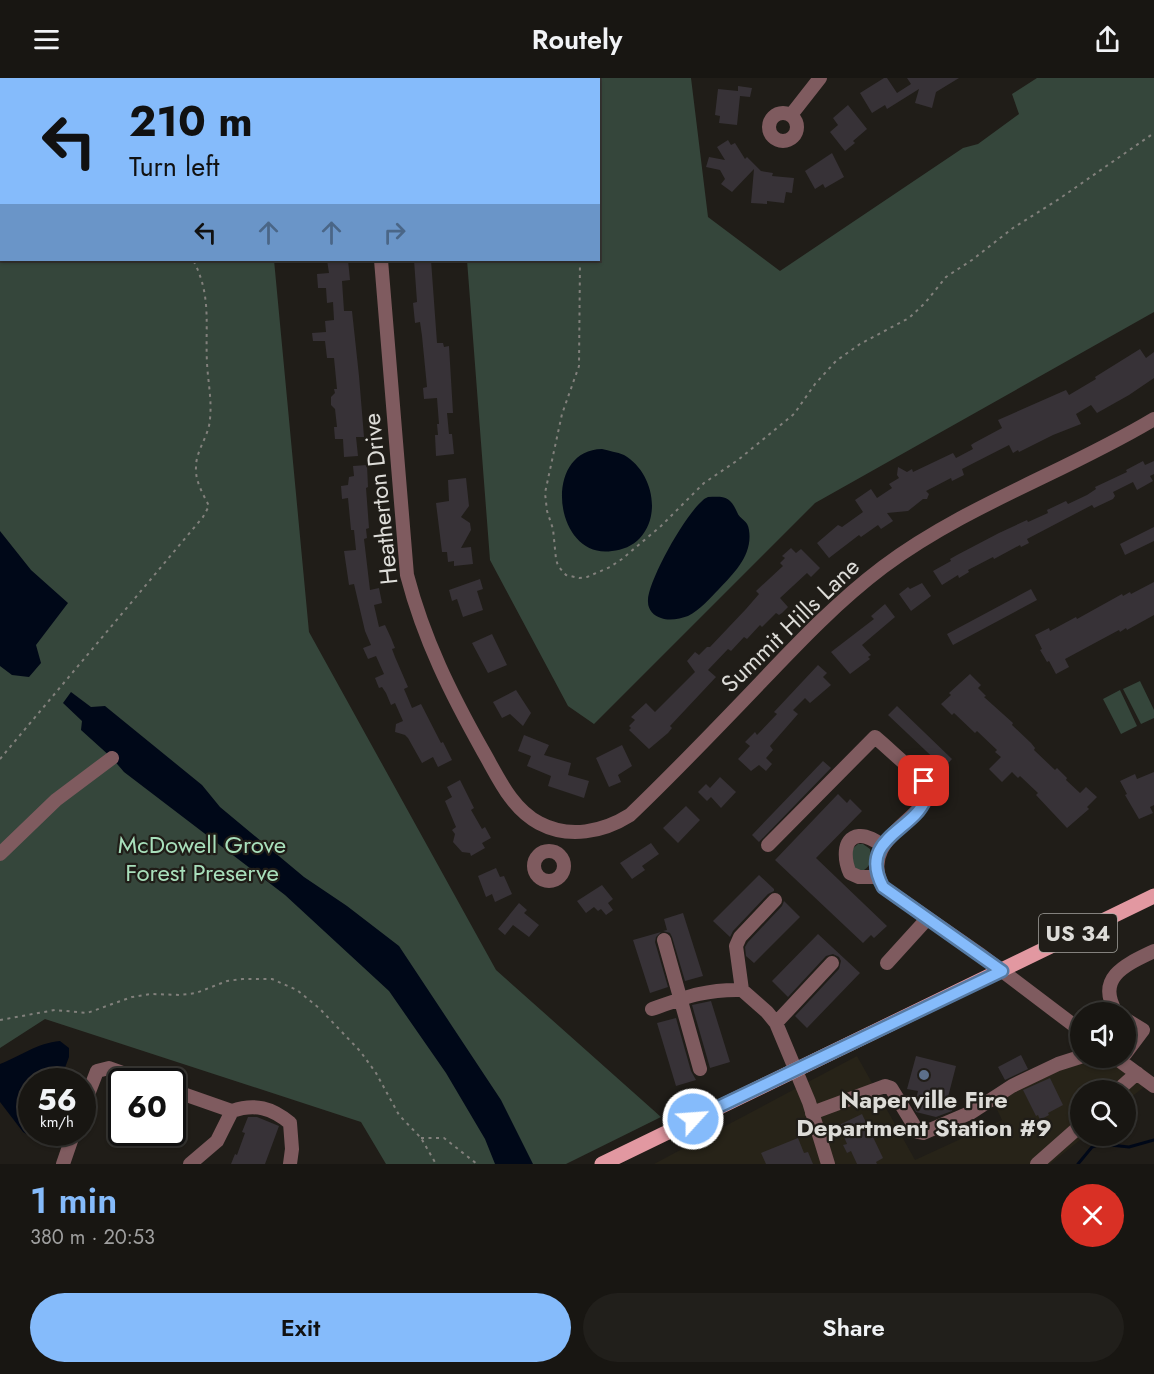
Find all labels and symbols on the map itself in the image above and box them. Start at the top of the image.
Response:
street label: Heatherton Drive [354,412,406,586]
street label: Summit Hills Lane [713,550,867,700]
pin [898,755,949,806]
park label: McDowell Grove Forest Preserve [118,827,286,890]
road number: US 34 [1039,914,1117,952]
speed limit sign: 60 [108,1068,186,1146]
marker: Naperville Fire Department Station #9 [917,1068,931,1082]
place label: Naperville Fire Department Station #9 [796,1082,1052,1145]
position arrow [661,1087,725,1151]

